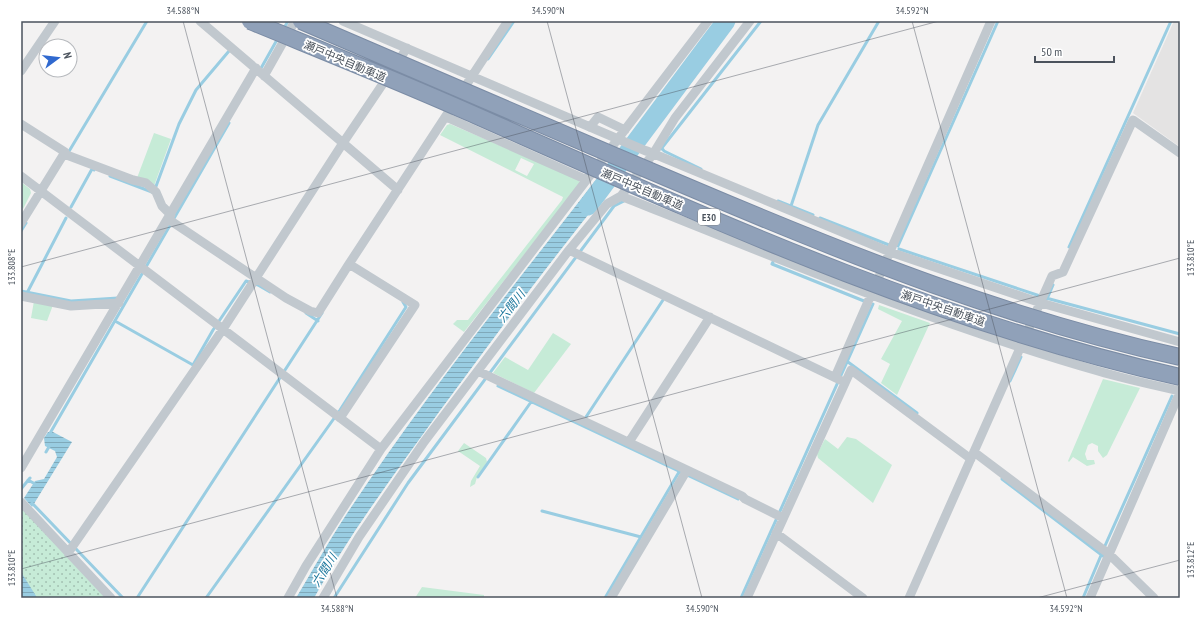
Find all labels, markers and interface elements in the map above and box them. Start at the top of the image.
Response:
text: 34.588°N [166,4,200,17]
text: 34.590°N [531,4,565,17]
text: 34.592°N [895,4,929,17]
street label: 瀬戸中央自動車道 [302,37,388,85]
north arrow [38,38,78,78]
scale bar [1035,38,1114,64]
text: 50 m [1041,44,1062,59]
text: N [60,51,75,60]
street label: 瀬戸中央自動車道 [599,165,685,213]
road number: E30 [698,209,720,225]
text: 133.810°E [1184,240,1197,276]
text: 133.808°E [5,249,18,285]
water label: 六間川 [494,286,529,325]
street label: 瀬戸中央自動車道 [899,287,987,329]
text: 133.812°E [1184,542,1197,578]
water label: 六間川 [308,549,341,589]
text: 133.810°E [5,550,18,586]
text: 34.588°N [320,602,354,615]
text: 34.590°N [685,602,719,615]
text: 34.592°N [1049,602,1083,615]

